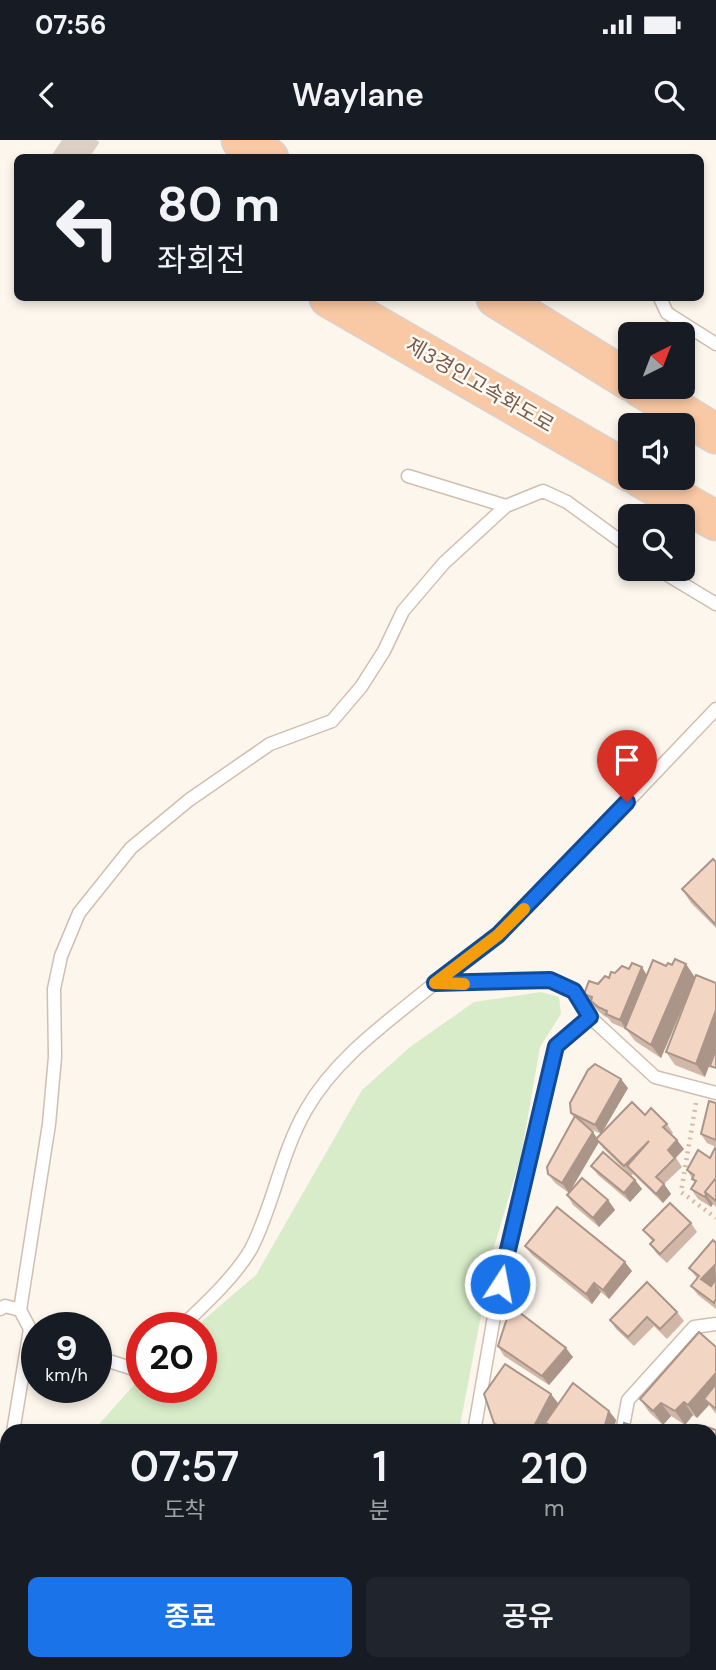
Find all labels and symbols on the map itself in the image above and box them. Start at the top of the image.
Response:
north arrow [618,322,695,399]
street label: 제3경인고속화도로 [401,331,559,439]
pin [597,730,657,802]
position arrow [463,1247,537,1321]
speed limit sign: 20 [126,1312,217,1403]

